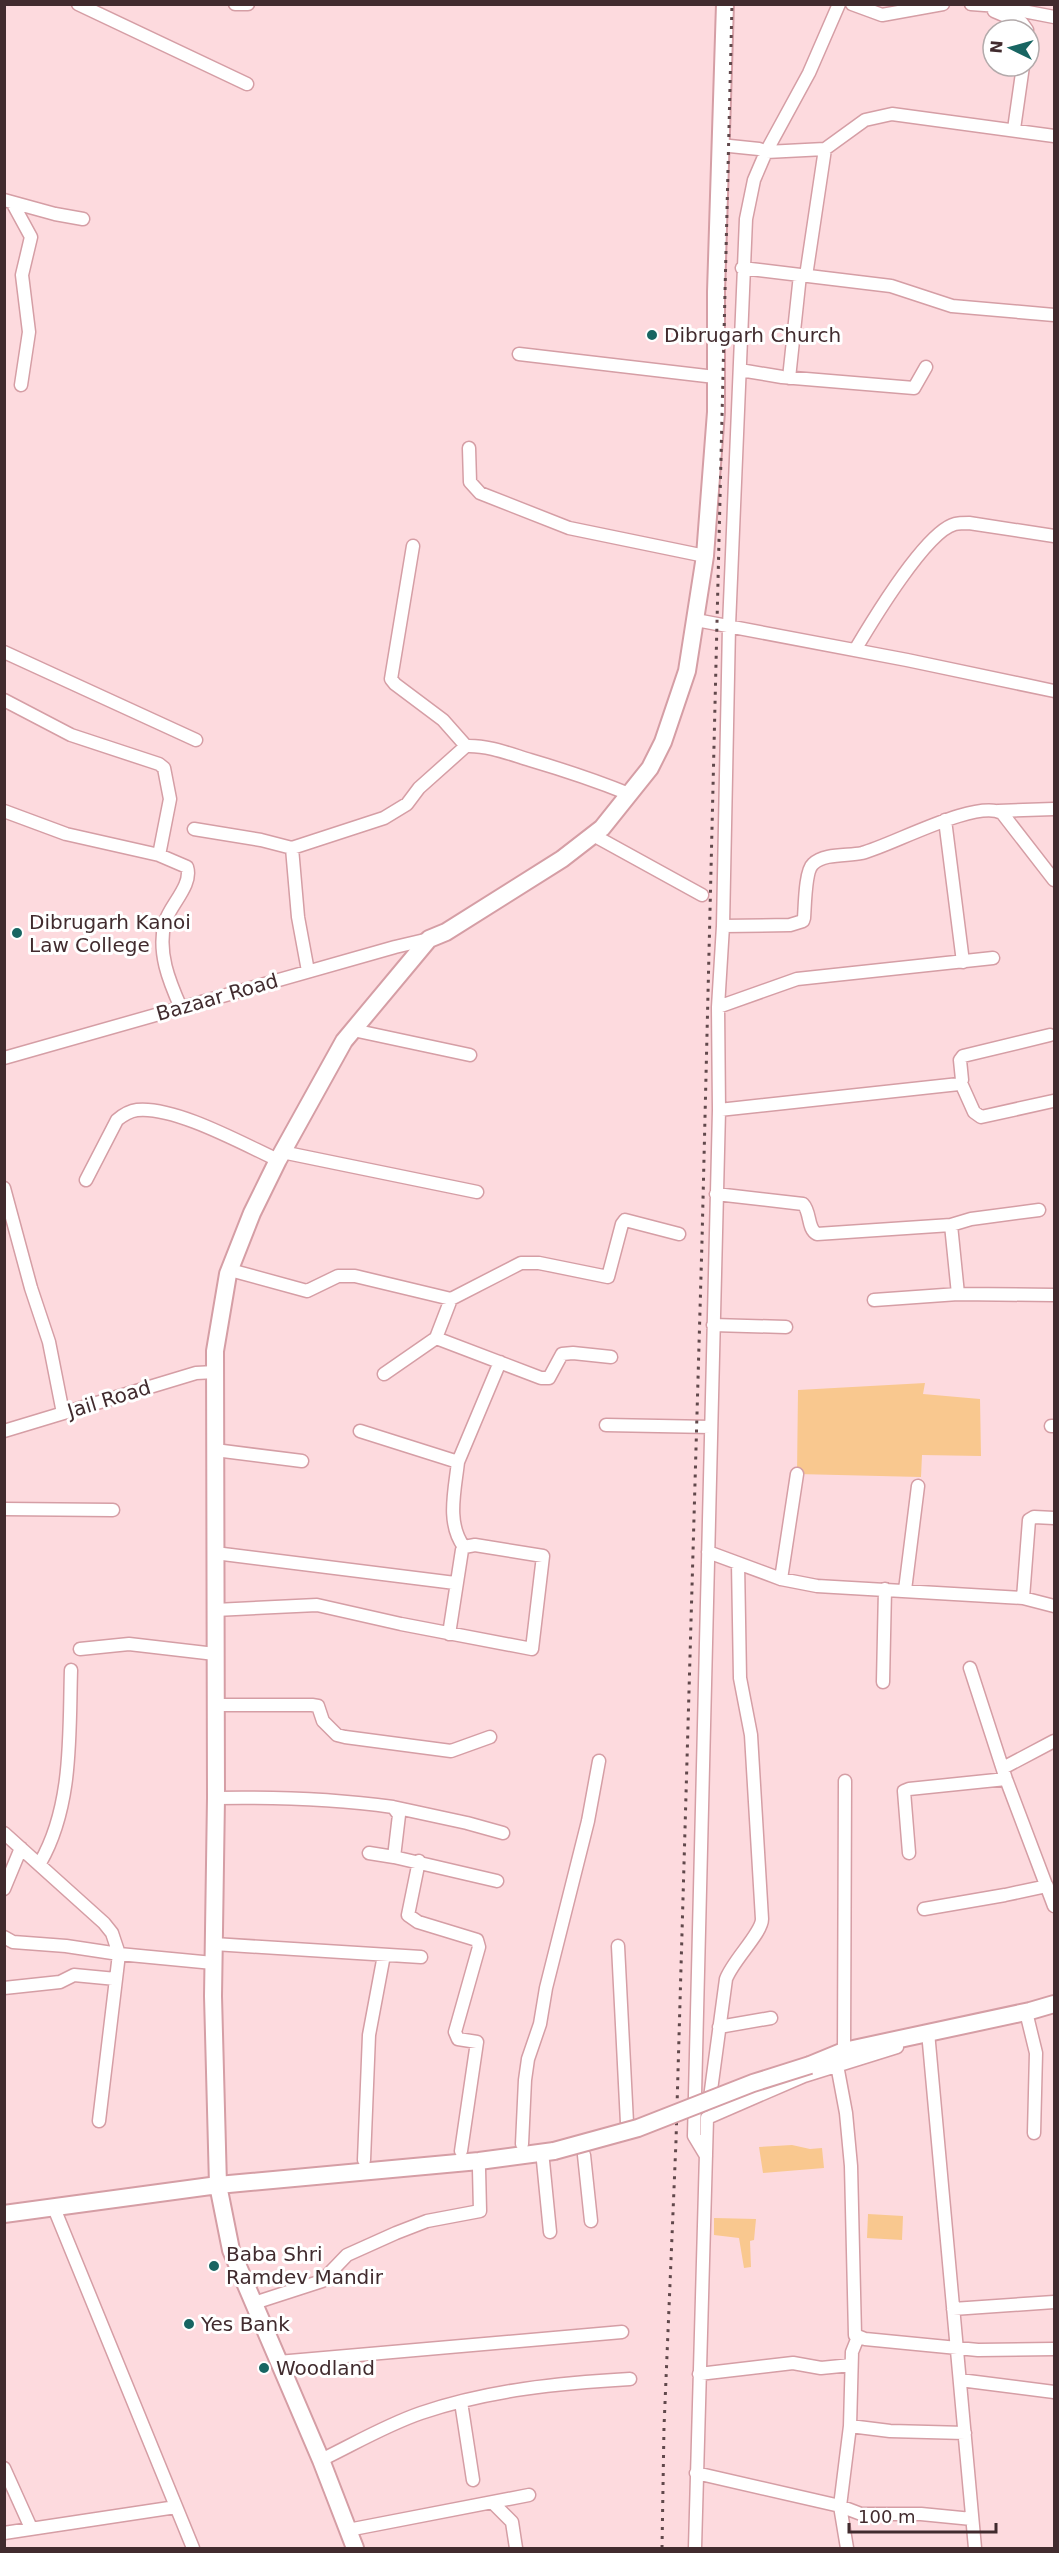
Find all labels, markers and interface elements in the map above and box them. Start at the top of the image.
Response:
north arrow [981,18,1041,78]
text: N [987,39,1007,54]
place label: Dibrugarh Church [664,323,841,347]
marker: Dibrugarh Church [645,328,659,342]
place label: Dibrugarh Kanoi Law College [29,910,191,957]
marker: Dibrugarh Kanoi Law College [10,926,24,940]
street label: Bazaar Road [153,968,281,1026]
street label: Jail Road [63,1375,154,1424]
place label: Baba Shri Ramdev Mandir [226,2242,384,2289]
marker: Baba Shri Ramdev Mandir [207,2259,221,2273]
place label: Yes Bank [200,2312,290,2336]
marker: Yes Bank [182,2317,196,2331]
place label: Woodland [276,2356,375,2380]
marker: Woodland [257,2361,271,2375]
scale bar [849,2496,996,2534]
text: 100 m [858,2506,916,2527]

